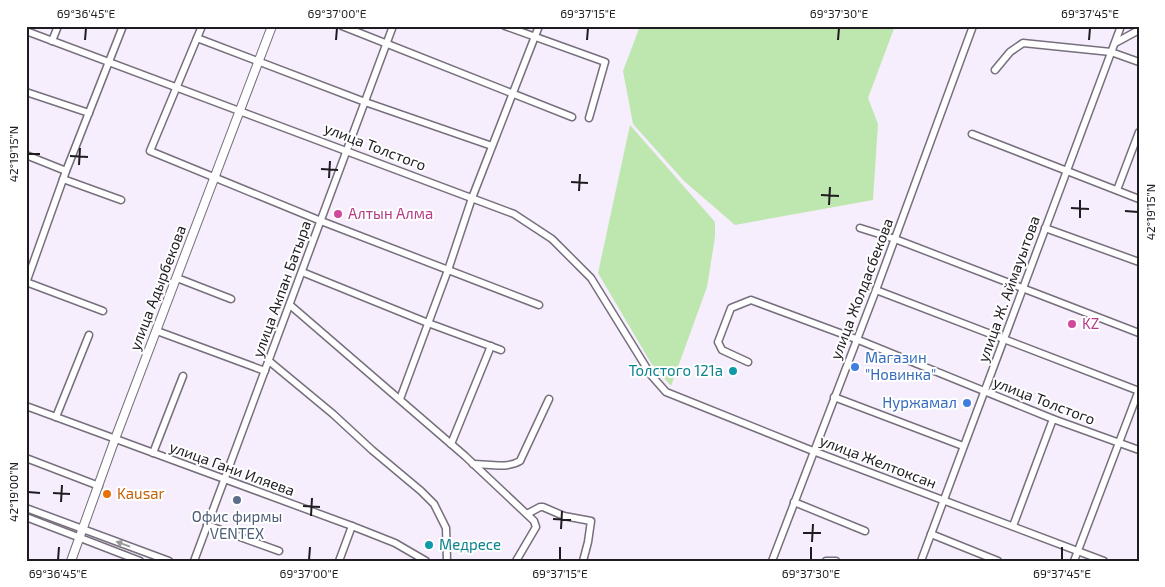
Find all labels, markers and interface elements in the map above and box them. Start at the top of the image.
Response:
text: 69°36'45"E [57,6,116,20]
text: 69°37'00"E [308,6,367,20]
text: 69°37'15"E [560,6,616,20]
text: 69°37'30"E [810,6,868,20]
text: 69°37'45"E [1061,6,1119,20]
street label: улица Толстого [321,118,429,175]
text: 42°19'15"N [6,126,20,182]
text: 42°19'15"N [1143,184,1157,240]
place label: Алтын Алма [348,204,433,222]
marker: Алтын Алма [332,208,344,220]
street label: улица Ж. Аймауытова [973,213,1044,365]
street label: улица Жолдасбекова [826,215,897,362]
street label: улица Акпан Батыра [248,218,315,360]
street label: улица Адырбекова [125,222,190,353]
place label: KZ [1082,314,1099,332]
marker: KZ [1066,318,1078,330]
place label: Магазин "Новинка" [865,348,936,383]
place label: Толстого 121а [629,361,723,379]
marker: Магазин "Новинка" [849,361,861,373]
marker: Толстого 121а [727,365,739,377]
street label: улица Толстого [990,372,1098,429]
place label: Нуржамал [882,393,957,412]
marker: Нуржамал [961,397,973,409]
street label: улица Желтоксан [817,431,939,493]
street label: улица Гани Иляева [167,437,297,500]
text: 42°19'00"N [6,462,20,522]
place label: Kausar [117,484,165,502]
marker: Kausar [101,488,113,500]
marker: Офис фирмы VENTEX [231,494,243,506]
place label: Офис фирмы VENTEX [192,507,282,542]
place label: Медресе [439,535,501,553]
marker: Медресе [423,539,435,551]
one-way arrow [116,540,131,547]
text: 69°36'45"E [29,566,88,580]
text: 69°37'00"E [280,566,339,580]
text: 69°37'15"E [532,566,588,580]
text: 69°37'30"E [782,566,840,580]
text: 69°37'45"E [1033,566,1091,580]

